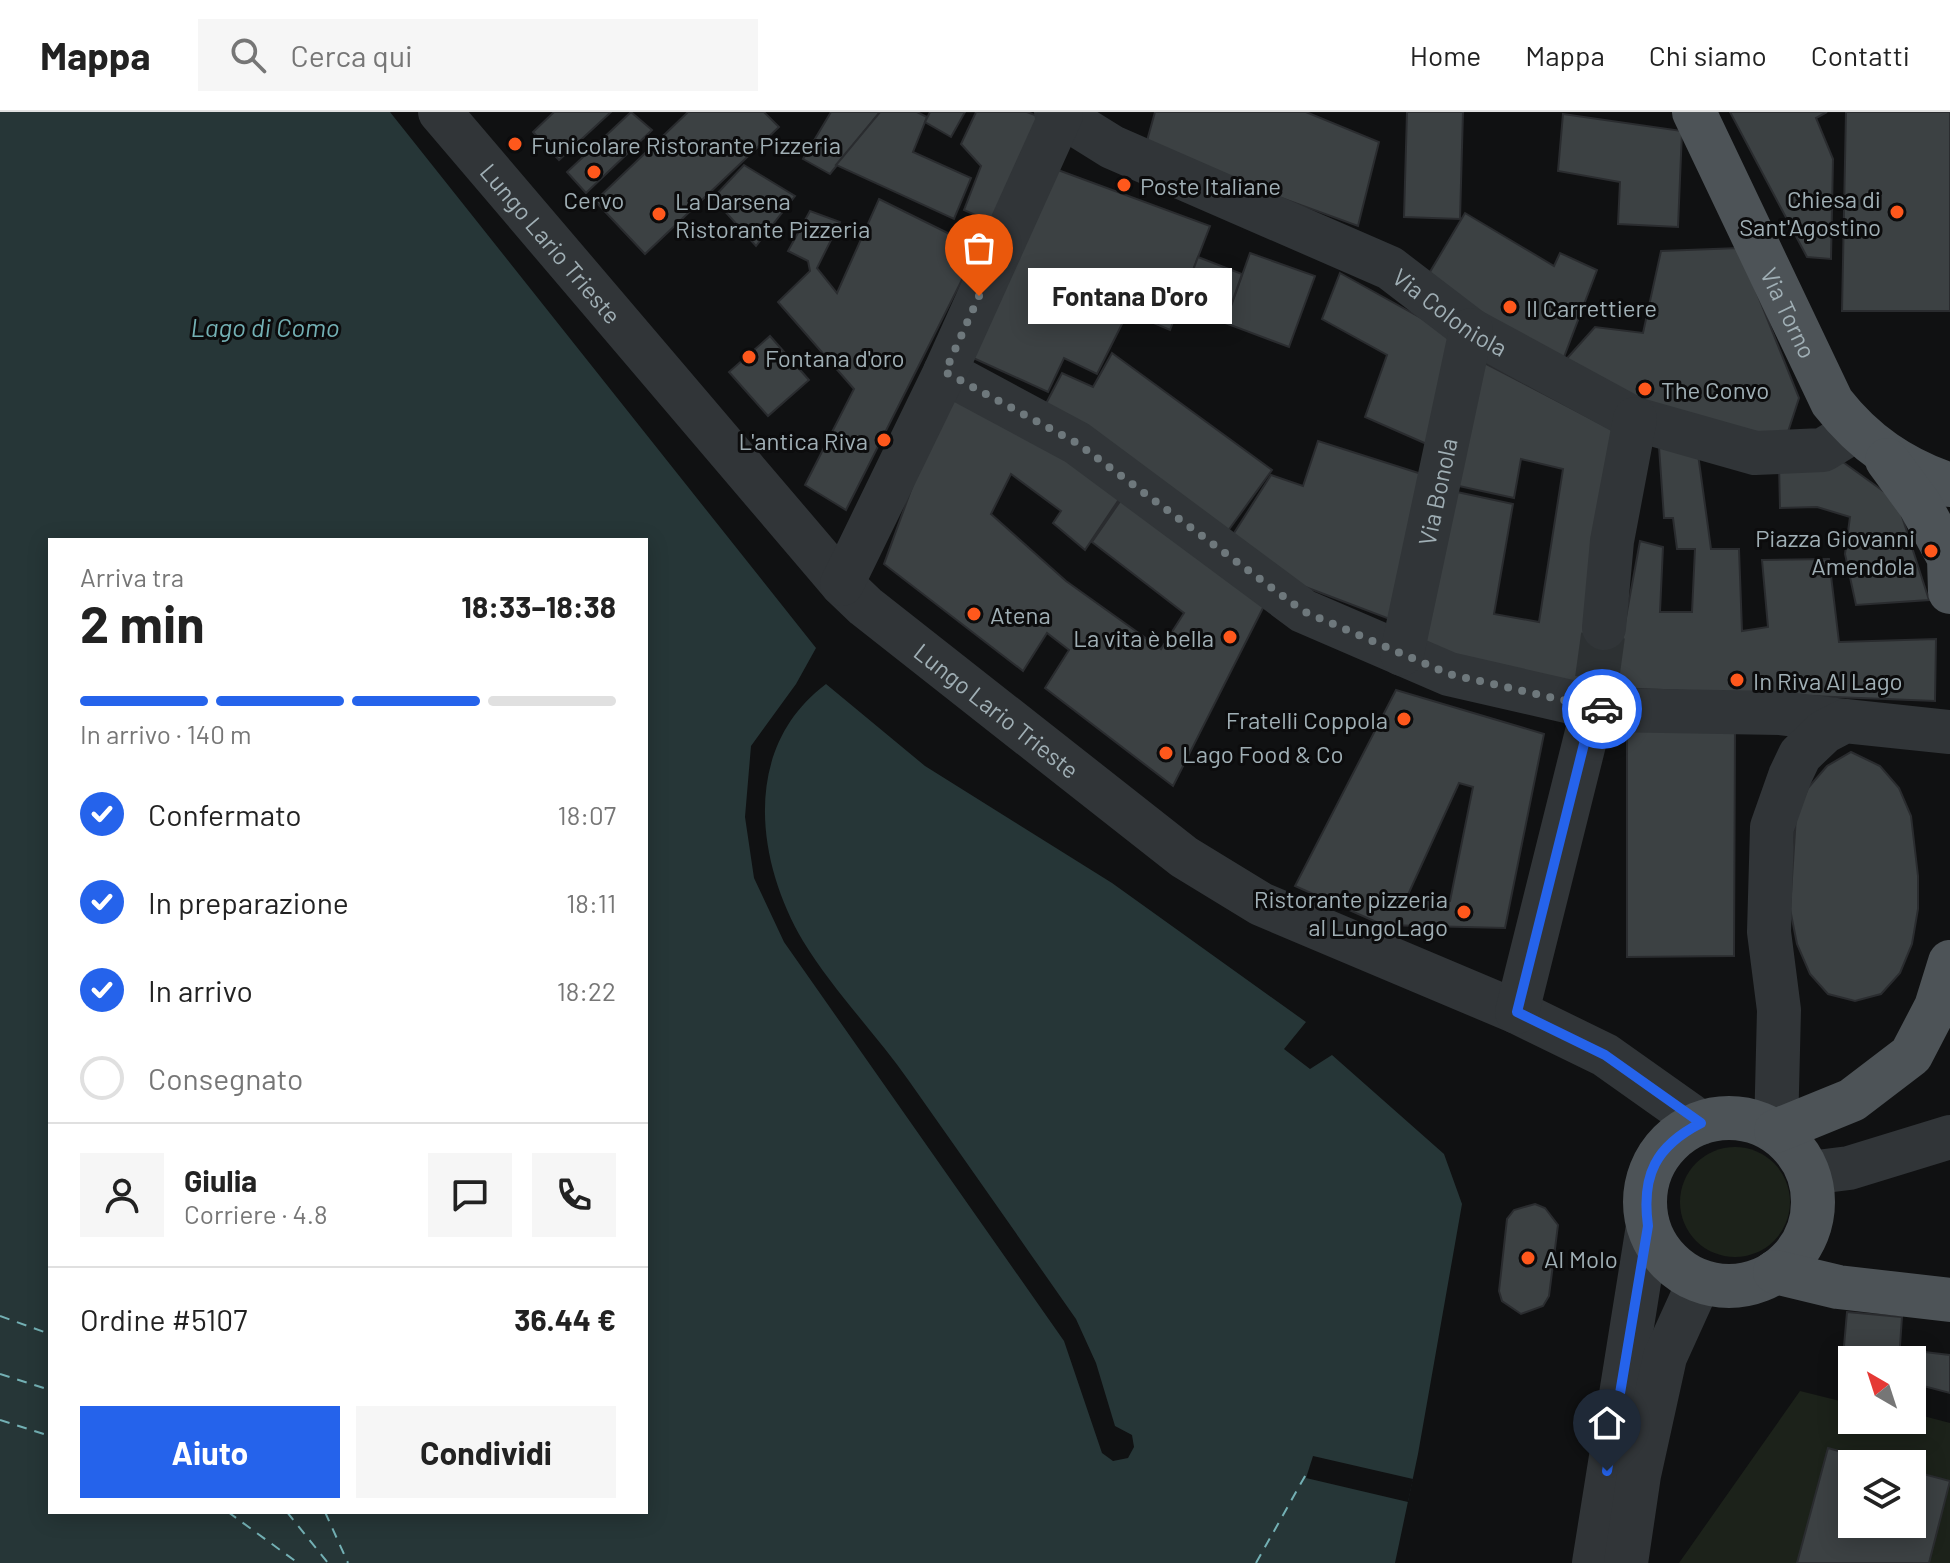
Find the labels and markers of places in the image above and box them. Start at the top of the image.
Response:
place label: Funicolare Ristorante Pizzeria [531,130,841,159]
marker: Funicolare Ristorante Pizzeria [506,135,524,153]
marker: Cervo [585,163,603,181]
place label: Poste Italiane [1140,171,1281,200]
marker: Poste Italiane [1115,176,1133,194]
place label: Chiesa di Sant'Agostino [1739,184,1881,241]
place label: Cervo [564,185,624,214]
place label: La Darsena Ristorante Pizzeria [675,186,870,243]
marker: Chiesa di Sant'Agostino [1888,203,1906,221]
marker: La Darsena Ristorante Pizzeria [650,205,668,223]
pin [945,214,1013,296]
callout: Fontana D'oro [1027,268,1231,324]
place label: Il Carrettiere [1526,293,1657,322]
marker: Il Carrettiere [1501,298,1519,316]
place label: Fontana d'oro [765,343,905,372]
marker: Fontana d'oro [740,348,758,366]
place label: The Convo [1661,375,1769,404]
marker: The Convo [1636,380,1654,398]
place label: L'antica Riva [739,426,868,455]
marker: L'antica Riva [875,431,893,449]
place label: Piazza Giovanni Amendola [1755,523,1915,580]
marker: Piazza Giovanni Amendola [1922,542,1940,560]
place label: Atena [990,600,1051,629]
marker: Atena [965,605,983,623]
place label: La vita è bella [1073,623,1214,652]
marker: La vita è bella [1221,628,1239,646]
place label: In Riva Al Lago [1753,666,1903,695]
marker: In Riva Al Lago [1728,671,1746,689]
place label: Fratelli Coppola [1226,705,1388,734]
marker: Fratelli Coppola [1395,710,1413,728]
place label: Lago Food & Co [1182,739,1344,768]
marker: Lago Food & Co [1157,744,1175,762]
place label: Ristorante pizzeria al LungoLago [1254,884,1448,941]
marker: Ristorante pizzeria al LungoLago [1455,903,1473,921]
place label: Al Molo [1544,1244,1618,1273]
marker: Al Molo [1519,1249,1537,1267]
pin [1573,1389,1641,1471]

